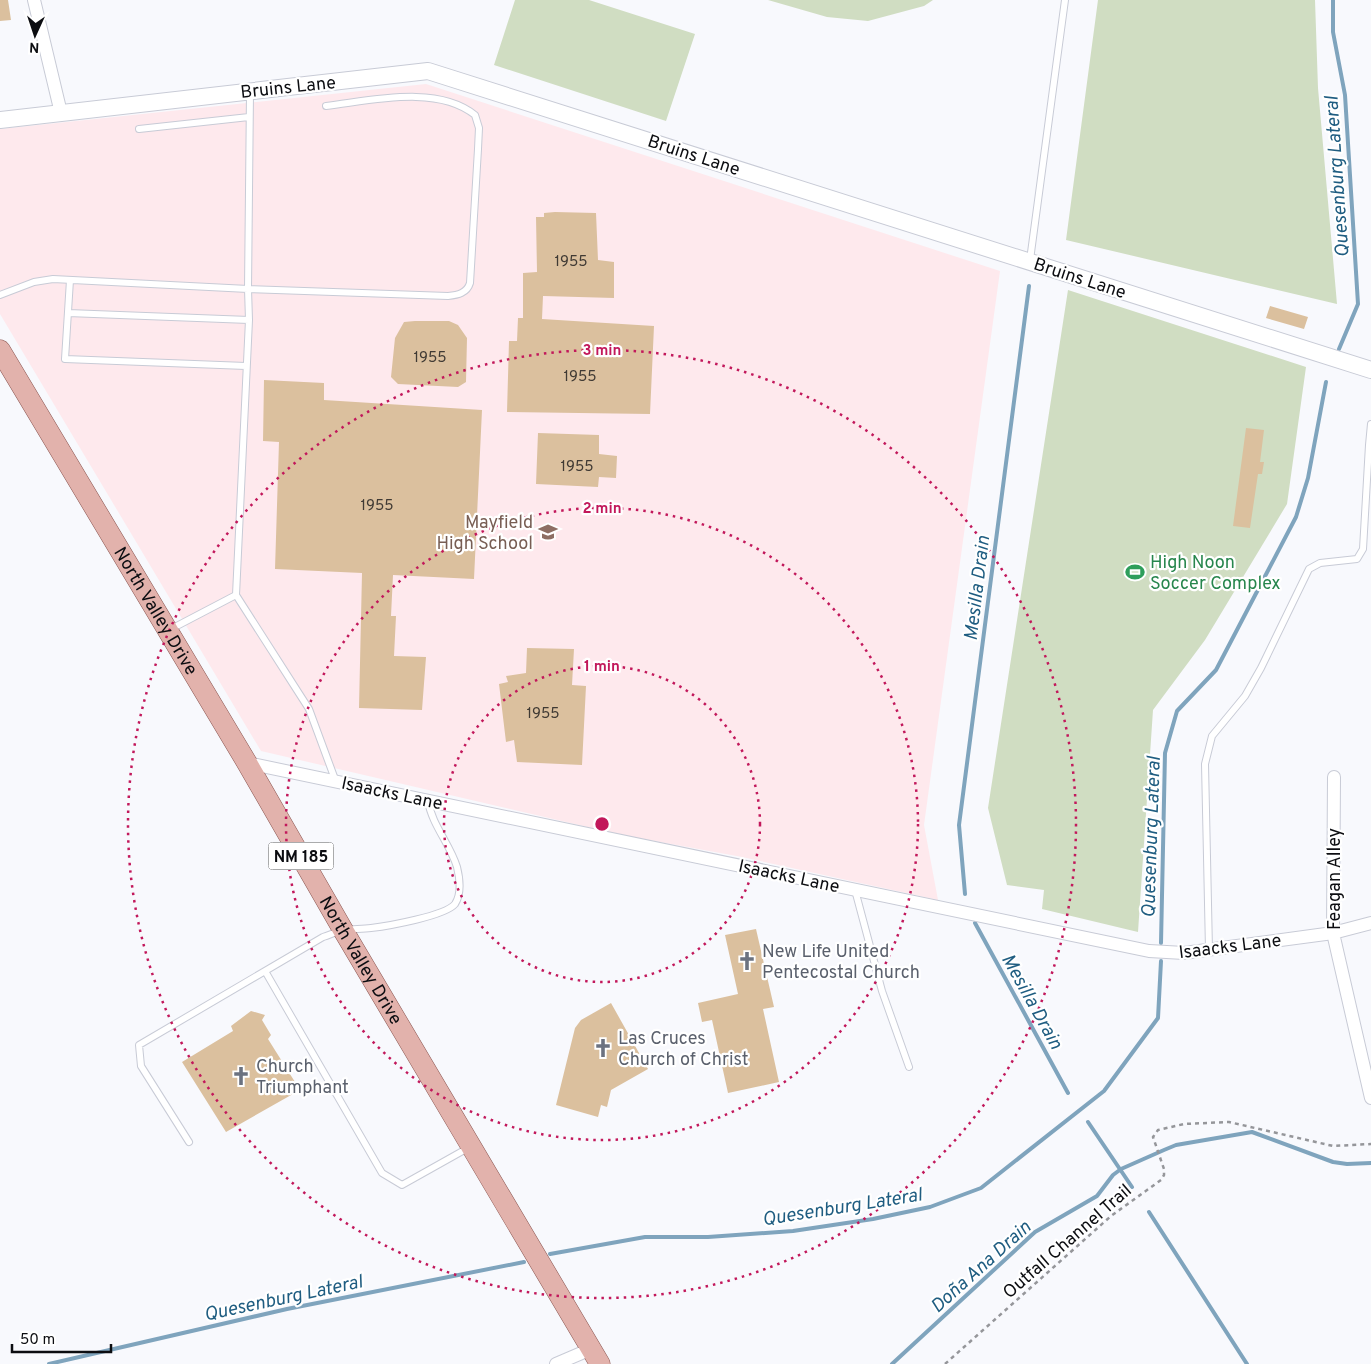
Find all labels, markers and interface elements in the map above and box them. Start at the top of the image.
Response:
north arrow [10,10,60,60]
text: N [29,38,40,55]
street label: Bruins Lane [239,72,337,105]
water label: Quesenburg Lateral [1320,94,1356,258]
street label: Bruins Lane [644,131,743,182]
house number: 1955 [554,253,588,272]
street label: Bruins Lane [1030,254,1129,305]
text: 3 min [582,342,622,361]
house number: 1955 [413,349,447,368]
house number: 1955 [563,368,597,387]
house number: 1955 [560,458,594,477]
house number: 1955 [360,497,394,516]
text: 2 min [582,500,622,519]
place label: Mayfield High School [436,512,533,556]
school or university icon: Mayfield High School [537,521,559,543]
water label: Mesilla Drain [960,534,996,642]
street label: North Valley Drive [108,543,202,680]
place label: High Noon Soccer Complex [1150,552,1281,596]
sports icon: High Noon Soccer Complex [1124,561,1146,583]
text: 1 min [584,658,620,677]
house number: 1955 [526,705,560,724]
water label: Quesenburg Lateral [1137,755,1167,918]
street label: Isaacks Lane [339,773,444,816]
centre of rings [593,815,611,833]
street label: Feagan Alley [1324,828,1347,930]
road number: NM 185 [268,842,334,869]
street label: Isaacks Lane [736,856,841,899]
street label: North Valley Drive [313,892,407,1029]
street label: Isaacks Lane [1178,930,1283,965]
place label: New Life United Pentecostal Church [762,941,920,985]
church icon: New Life United Pentecostal Church [736,950,758,972]
water label: Mesilla Drain [995,950,1068,1054]
place label: Las Cruces Church of Christ [618,1028,749,1072]
church icon: Las Cruces Church of Christ [592,1037,614,1059]
place label: Church Triumphant [256,1056,349,1100]
church icon: Church Triumphant [230,1065,252,1087]
street label: Outfall Channel Trail [999,1180,1137,1304]
water label: Quesenburg Lateral [761,1183,925,1232]
water label: Doña Ana Drain [926,1216,1037,1319]
water label: Quesenburg Lateral [202,1270,366,1327]
scale bar [12,1322,111,1354]
text: 50 m [20,1331,55,1350]

